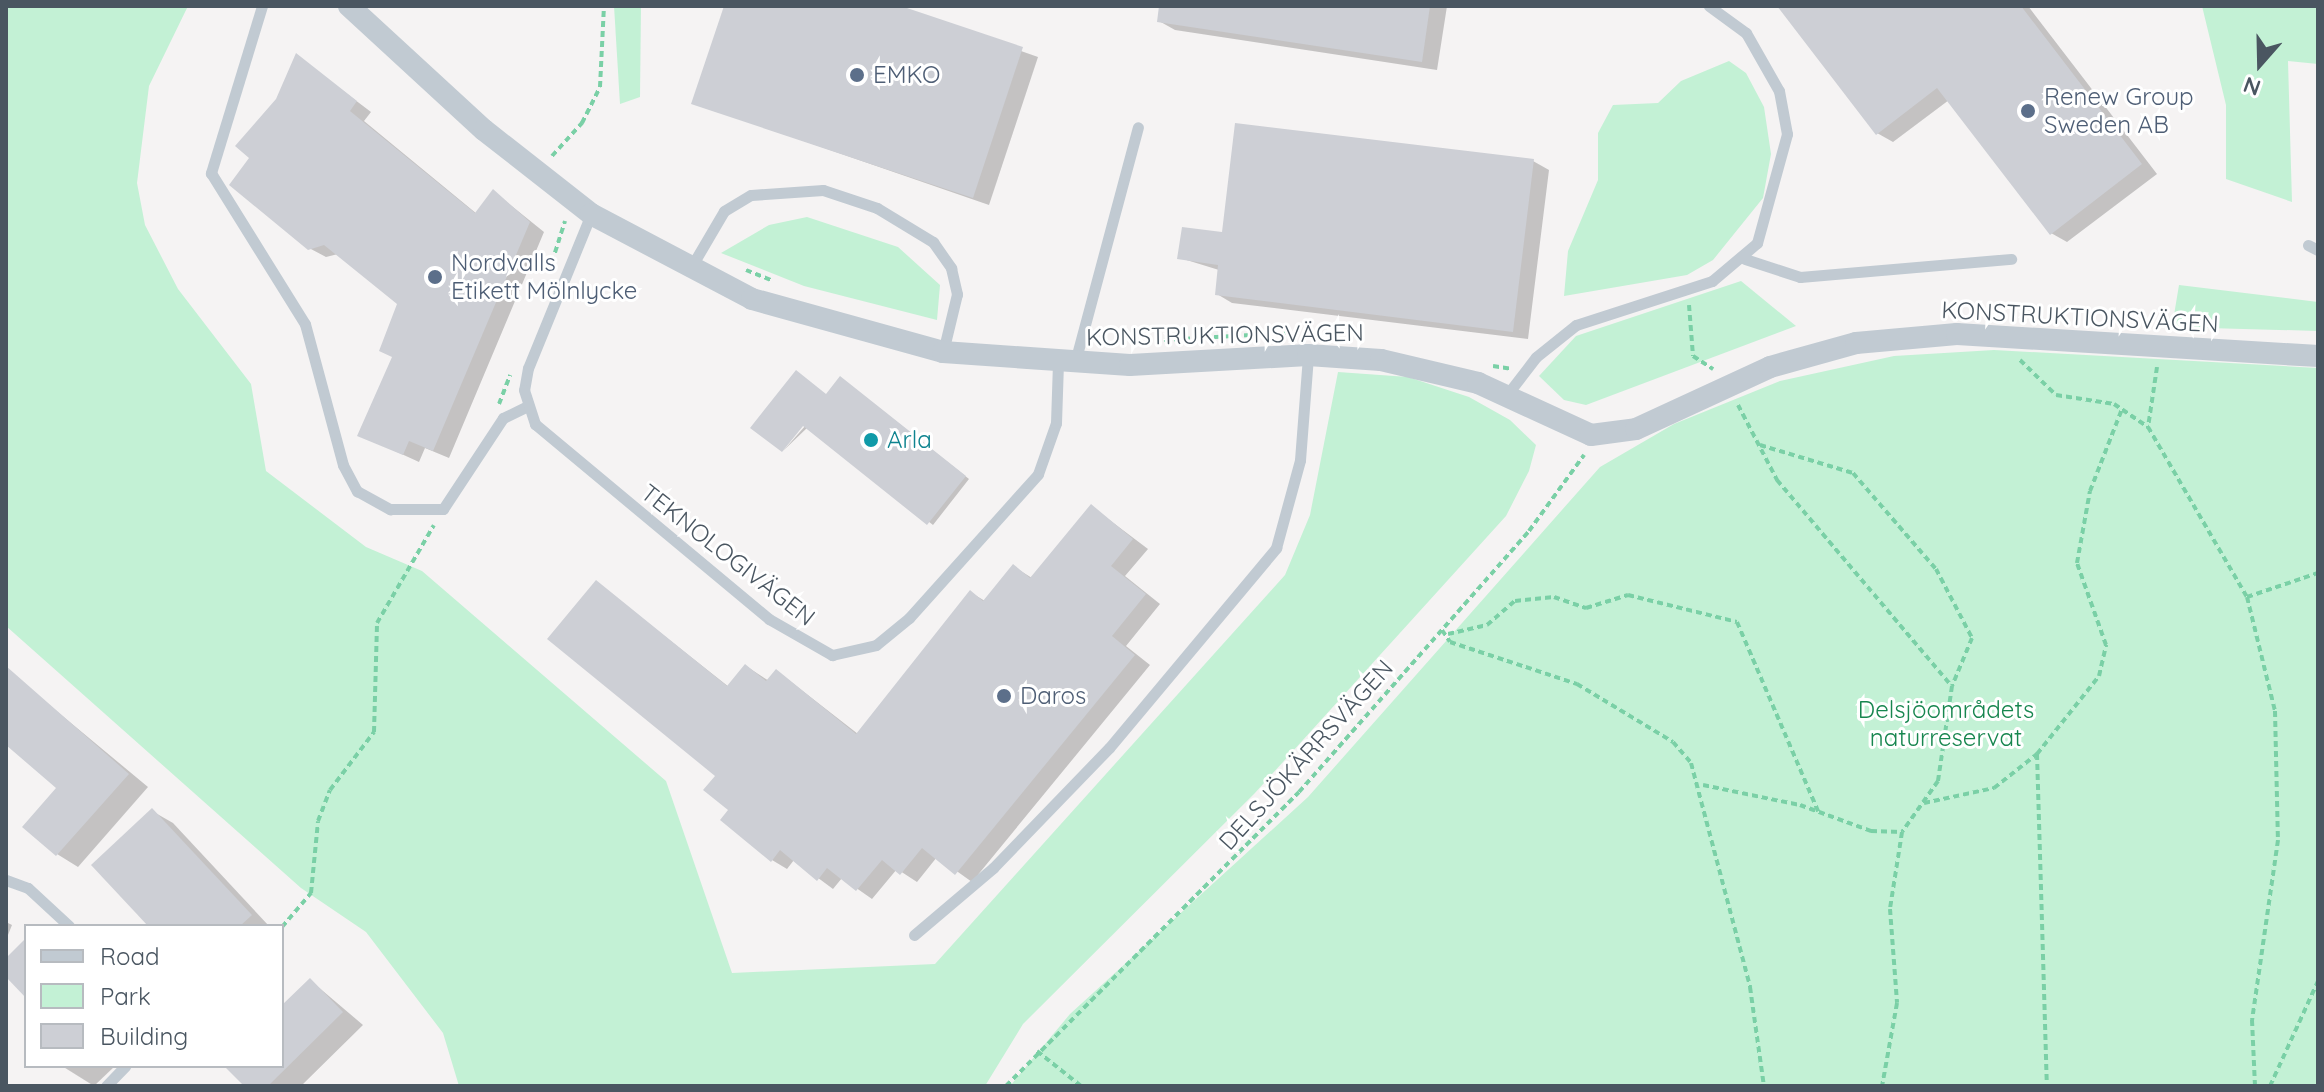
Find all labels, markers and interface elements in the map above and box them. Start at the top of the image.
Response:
north arrow [2220,24,2300,104]
place label: EMKO [873,61,940,89]
marker: EMKO [848,66,866,84]
text: N [2239,71,2264,102]
place label: Renew Group Sweden AB [2044,83,2194,139]
marker: Renew Group Sweden AB [2019,102,2037,120]
place label: Nordvalls Etikett Mölnlycke [451,249,637,305]
marker: Nordvalls Etikett Mölnlycke [426,268,444,286]
street label: KONSTRUKTIONSVÄGEN [1941,295,2219,339]
street label: KONSTRUKTIONSVÄGEN [1086,318,1364,352]
place label: Arla [887,426,932,454]
marker: Arla [862,431,880,449]
street label: TEKNOLOGIVÄGEN [635,478,821,632]
street label: DELSJÖKÄRRSVÄGEN [1213,654,1399,856]
place label: Daros [1020,682,1086,710]
marker: Daros [995,687,1013,705]
park label: Delsjöområdets naturreservat [1858,696,2034,752]
legend [24,924,284,1068]
text: Road [100,941,160,971]
text: Park [100,981,151,1011]
text: Building [100,1021,188,1051]

